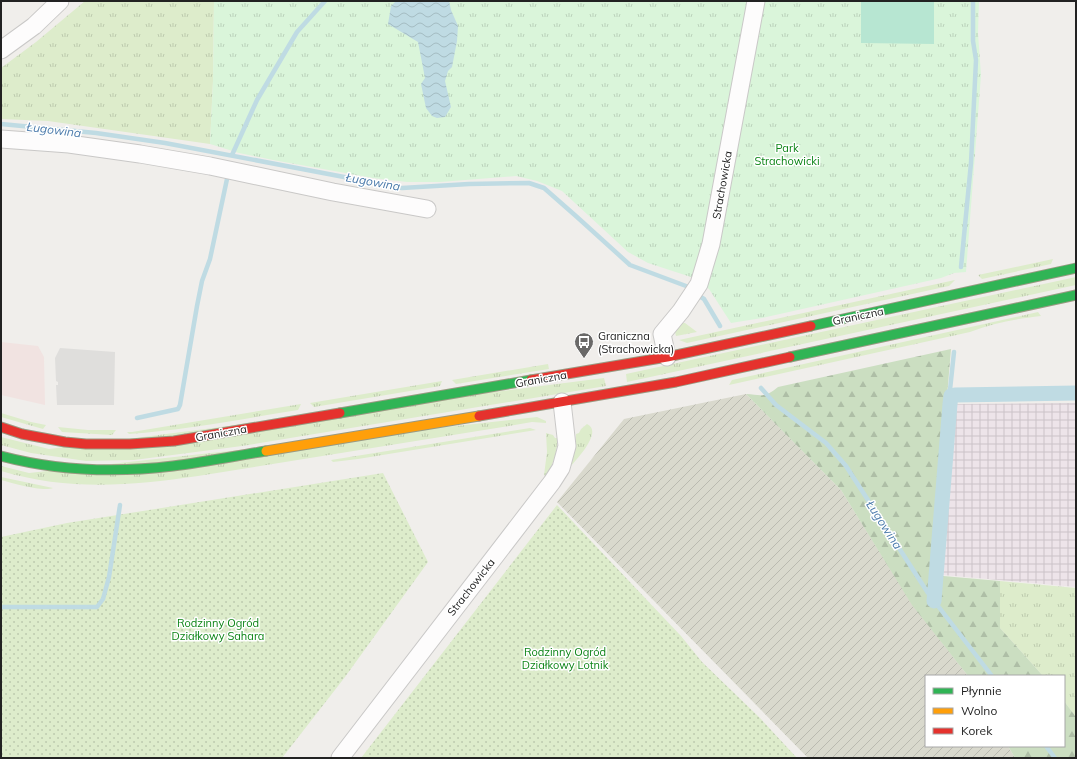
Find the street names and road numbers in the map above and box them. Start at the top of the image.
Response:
street label: Strachowicka [709,150,735,220]
street label: Graniczna [831,304,885,328]
street label: Graniczna [514,368,568,390]
street label: Graniczna [194,422,248,444]
street label: Strachowicka [444,555,498,619]

